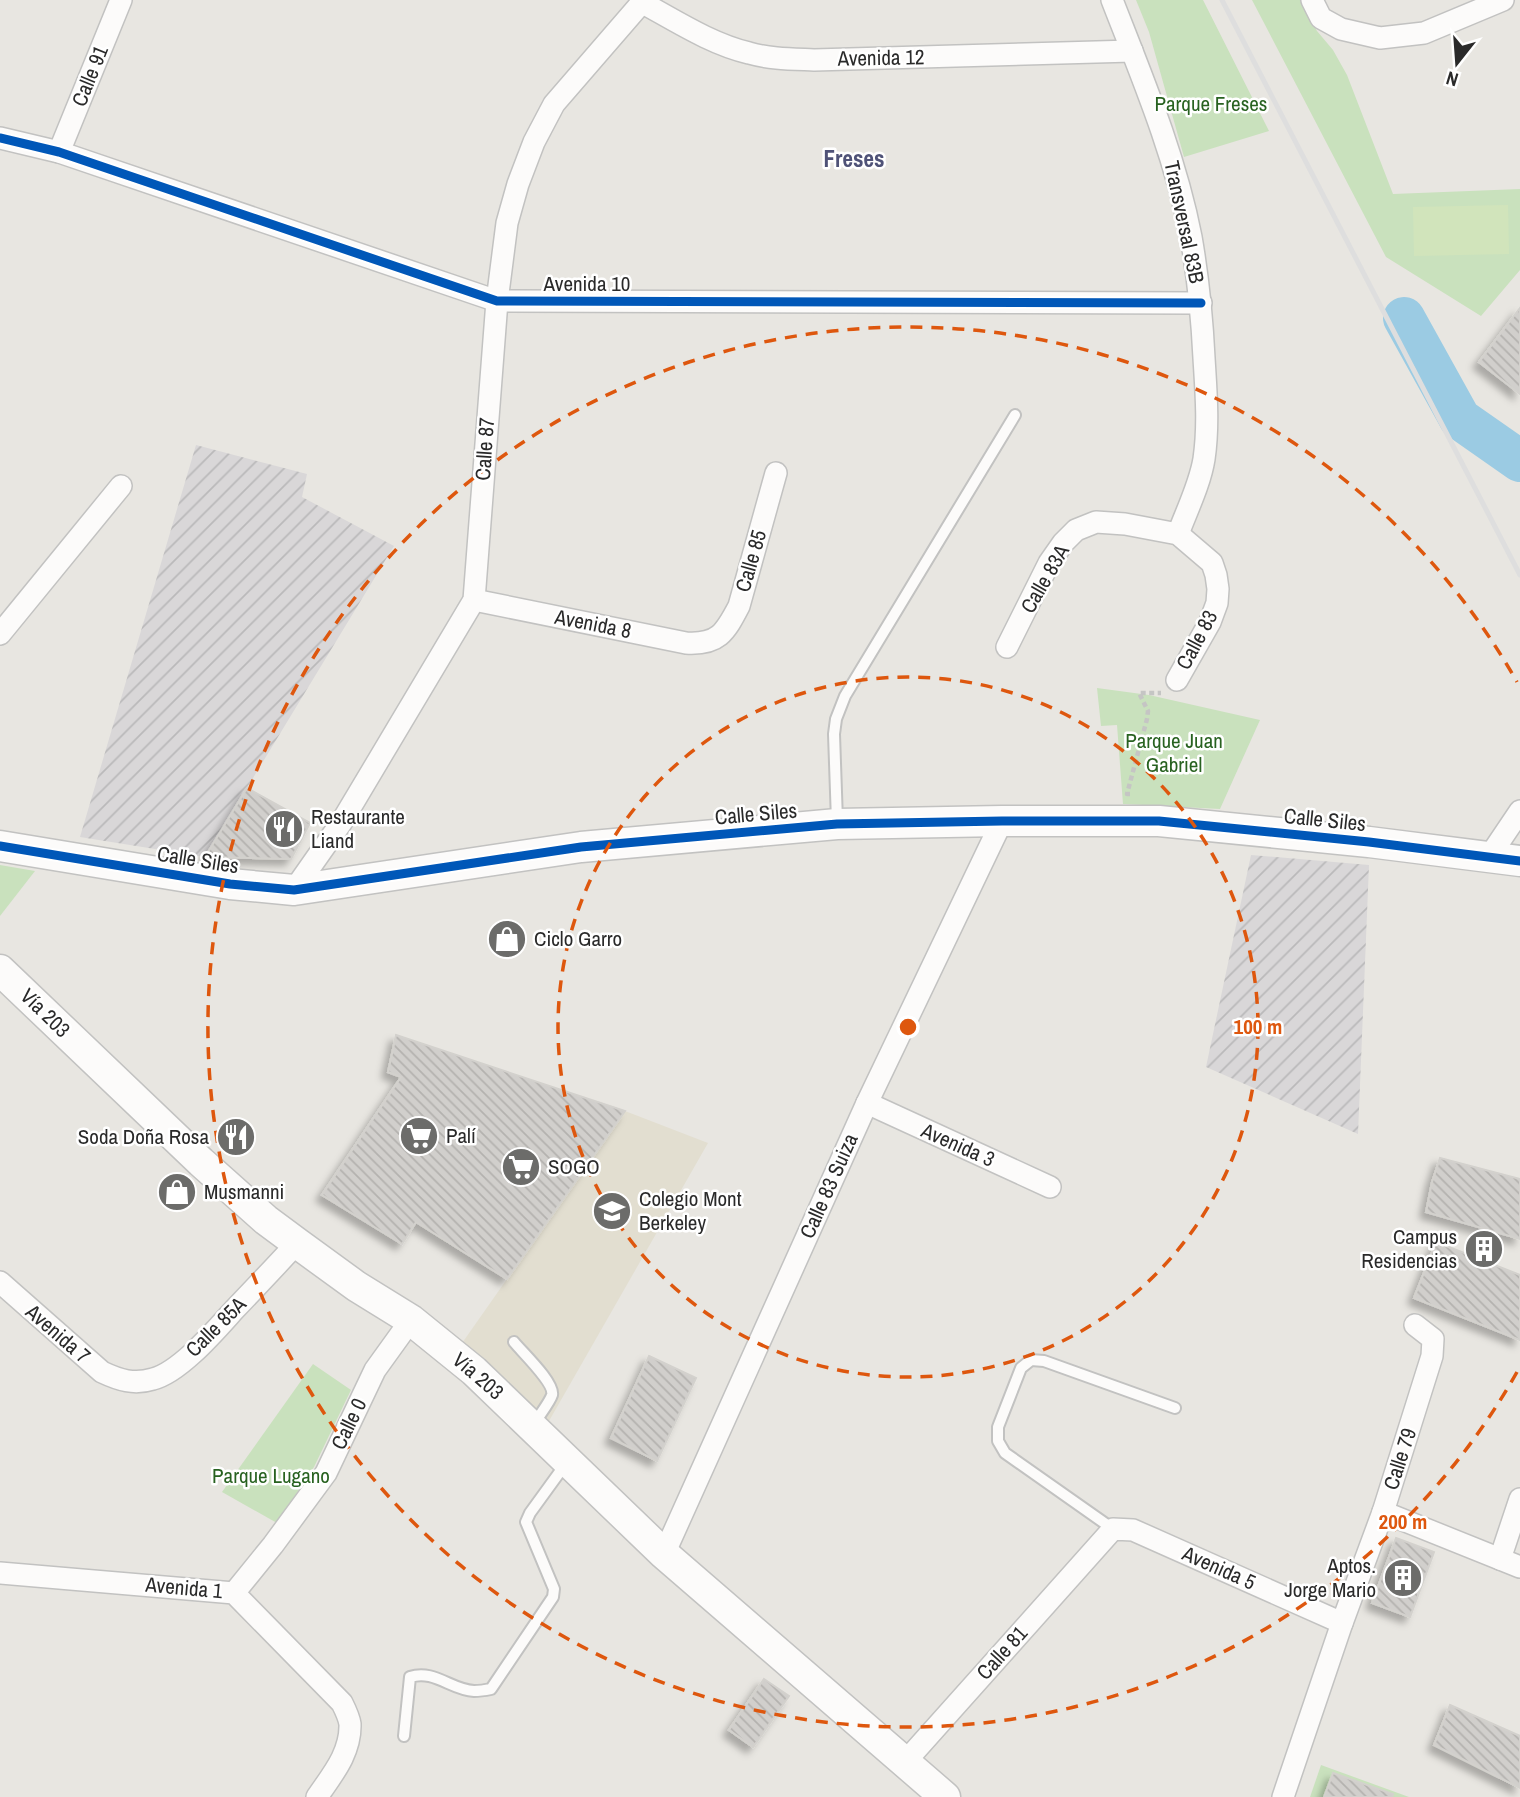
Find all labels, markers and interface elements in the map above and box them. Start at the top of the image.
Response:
north arrow [1422,28,1492,98]
street label: Calle 91 [64,41,115,111]
street label: Avenida 12 [836,42,925,73]
text: N [1443,65,1461,93]
park label: Parque Freses [1155,89,1267,118]
district label: Freses [824,143,884,174]
street label: Transversal 83B [1157,158,1212,286]
street label: Avenida 10 [543,269,630,298]
street label: Calle 87 [468,416,501,481]
street label: Calle 85 [728,527,773,595]
street label: Calle 83A [1013,539,1076,618]
street label: Avenida 8 [551,602,634,645]
street label: Calle 83 [1169,605,1224,674]
park label: Parque Juan Gabriel [1125,726,1223,779]
street label: Calle Siles [714,795,798,832]
street label: Calle Siles [1283,801,1367,838]
place label: Restaurante Liand [311,802,405,855]
restaurant icon: Restaurante Liand [263,808,305,850]
street label: Calle Siles [155,839,241,880]
shop icon: Ciclo Garro [486,918,528,960]
place label: Ciclo Garro [534,924,622,953]
street label: Vía 203 [14,982,77,1044]
text: 100 m [1234,1012,1282,1041]
centre of rings [896,1015,920,1039]
supermarket icon: Palí [398,1115,440,1157]
street label: Avenida 3 [916,1115,999,1174]
restaurant icon: Soda Doña Rosa [215,1116,257,1158]
place label: Palí [446,1121,476,1150]
place label: Soda Doña Rosa [78,1122,209,1151]
street label: Calle 83 Suiza [793,1128,865,1243]
supermarket icon: SOGO [500,1146,542,1188]
place label: SOGO [548,1152,600,1181]
shop icon: Musmanni [156,1171,198,1213]
place label: Musmanni [204,1177,284,1206]
place label: Colegio Mont Berkeley [639,1184,742,1237]
school or university icon: Colegio Mont Berkeley [591,1190,633,1232]
place label: Campus Residencias [1361,1222,1457,1275]
building icon: Campus Residencias [1463,1228,1505,1270]
street label: Calle 85A [179,1290,253,1363]
street label: Avenida 7 [19,1297,97,1370]
street label: Vía 203 [447,1345,510,1406]
street label: Calle 0 [324,1393,373,1454]
street label: Calle 79 [1376,1424,1423,1493]
park label: Parque Lugano [212,1461,330,1490]
text: 200 m [1379,1507,1427,1536]
street label: Avenida 5 [1177,1538,1260,1597]
place label: Aptos. Jorge Mario [1284,1551,1376,1604]
building icon: Aptos. Jorge Mario [1382,1557,1424,1599]
street label: Avenida 1 [143,1570,224,1605]
street label: Calle 81 [970,1619,1034,1686]

